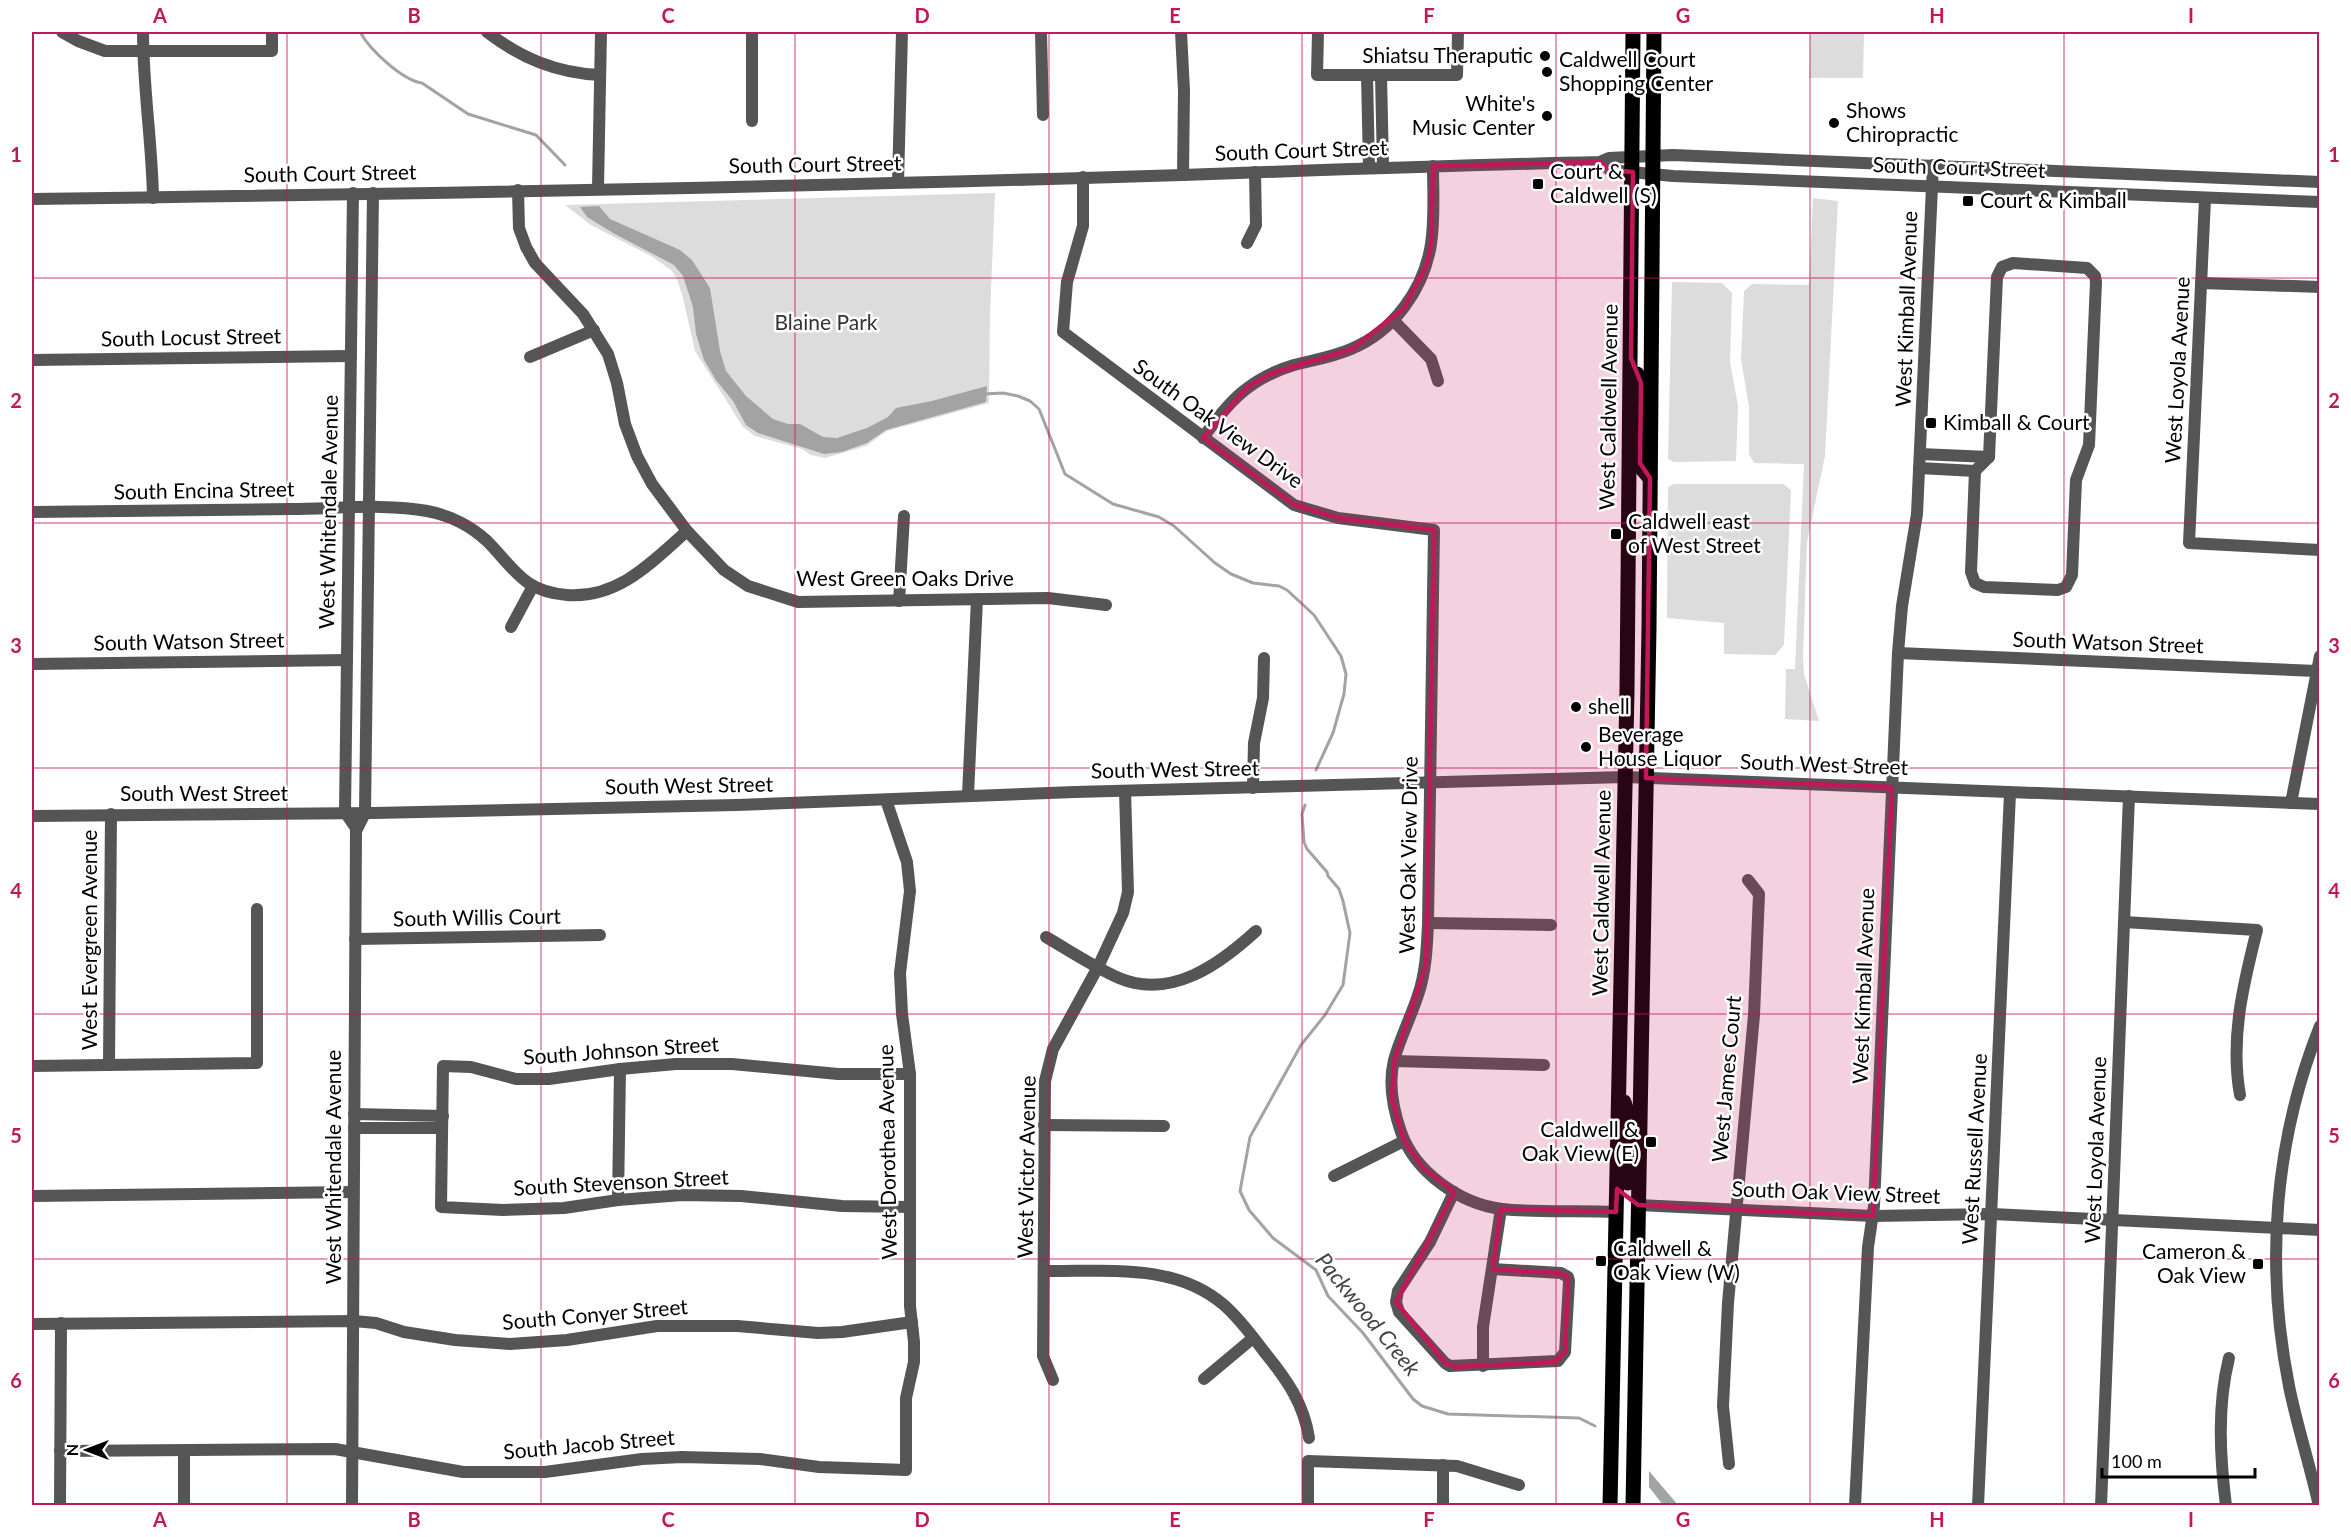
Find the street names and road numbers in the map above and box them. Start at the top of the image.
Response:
street label: South Court Street [1214,134,1388,165]
street label: South Court Street [728,149,902,178]
street label: South Court Street [1872,151,2046,182]
street label: South Court Street [243,158,417,187]
street label: West Kimball Avenue [1890,210,1921,407]
street label: West Loyola Avenue [2159,276,2194,464]
street label: West Caldwell Avenue [1593,304,1622,510]
street label: South Locust Street [101,322,282,351]
street label: South Oak View Drive [1129,353,1309,493]
street label: West Whitendale Avenue [313,395,342,629]
street label: South Encina Street [113,475,295,504]
street label: West Green Oaks Drive [796,565,1014,590]
street label: South Watson Street [93,626,285,655]
street label: South Watson Street [2012,626,2204,657]
street label: South West Street [1740,748,1909,779]
street label: South West Street [1091,755,1260,782]
street label: West Oak View Drive [1393,756,1422,954]
street label: South West Street [605,771,774,798]
street label: South West Street [120,780,289,805]
street label: West Caldwell Avenue [1586,790,1615,996]
street label: West Evergreen Avenue [76,830,101,1050]
street label: West Kimball Avenue [1847,887,1878,1084]
street label: South Willis Court [393,903,562,930]
street label: West James Court [1706,994,1745,1163]
street label: South Johnson Street [522,1030,720,1069]
street label: West Dorothea Avenue [872,1044,901,1260]
street label: West Whitendale Avenue [320,1050,345,1284]
street label: West Russell Avenue [1956,1053,1991,1245]
street label: West Loyola Avenue [2079,1056,2110,1244]
street label: West Victor Avenue [1011,1075,1040,1259]
street label: South Stevenson Street [513,1163,730,1200]
street label: South Oak View Street [1731,1175,1941,1208]
street label: South Conyer Street [501,1293,689,1334]
street label: South Jacob Street [502,1424,676,1463]

